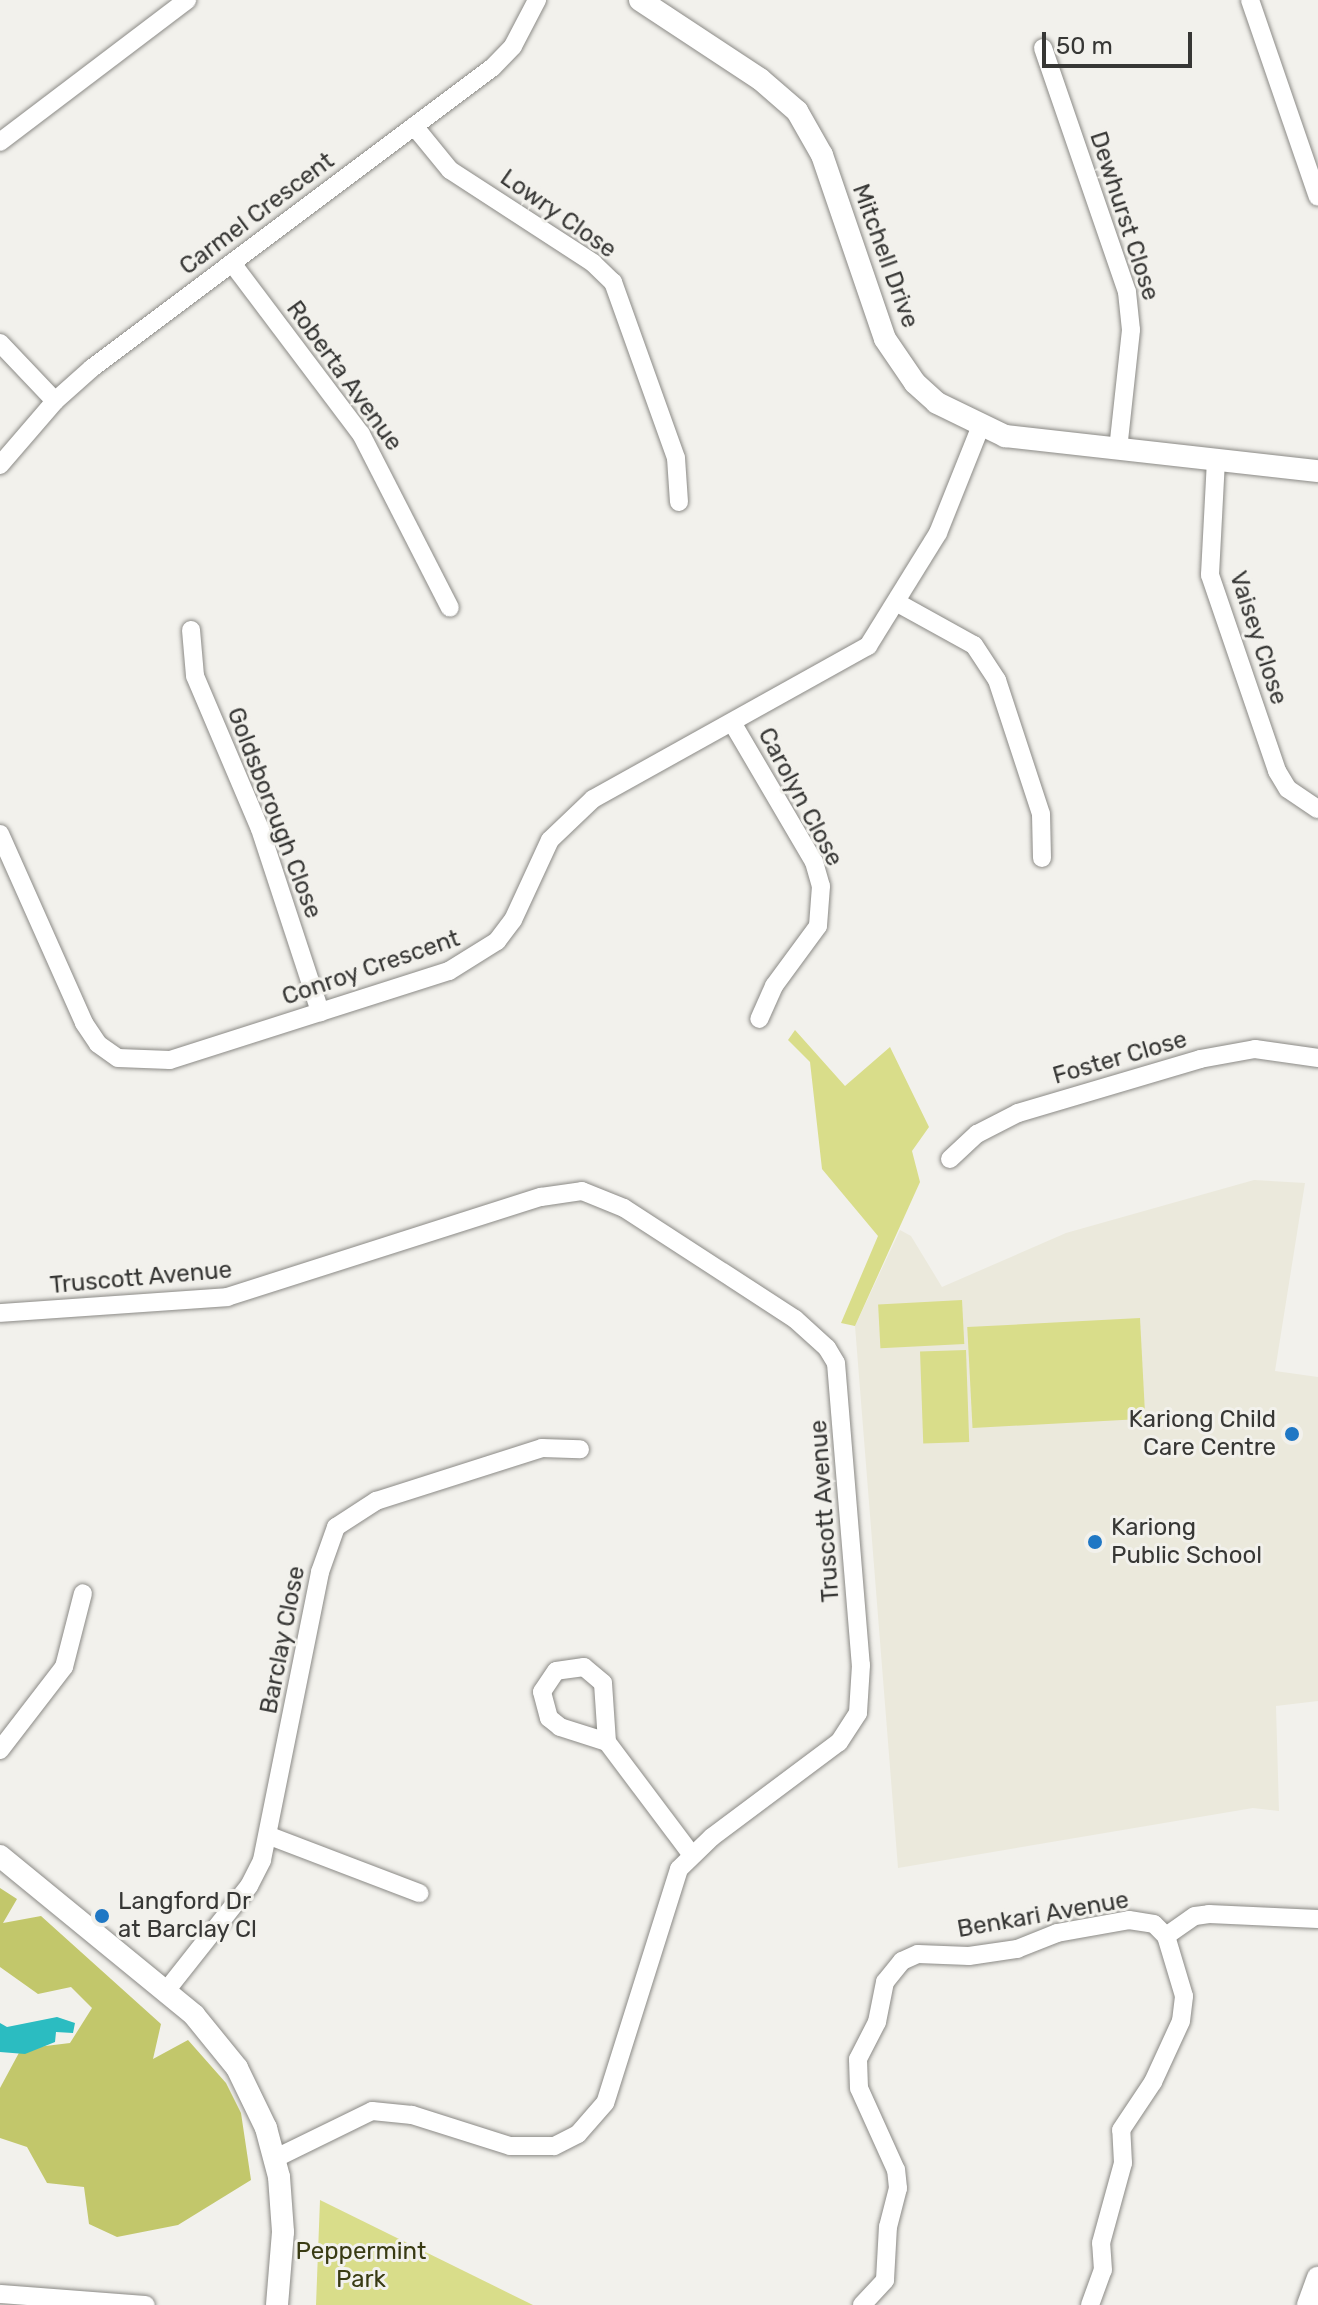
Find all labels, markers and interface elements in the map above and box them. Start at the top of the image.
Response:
scale bar [1046,16,1196,66]
text: 50 m [1056,32,1113,60]
street label: Dewhurst Close [1083,128,1165,304]
street label: Carmel Crescent [174,147,340,281]
street label: Lowry Close [494,163,622,265]
street label: Mitchell Drive [846,180,924,332]
street label: Roberta Avenue [280,295,408,457]
street label: Vaisey Close [1223,567,1293,709]
street label: Goldsborough Close [220,703,328,923]
street label: Carolyn Close [751,723,849,871]
street label: Conroy Crescent [278,924,464,1012]
street label: Foster Close [1049,1025,1191,1091]
street label: Truscott Avenue [48,1256,234,1300]
place label: Kariong Child Care Centre [1129,1406,1276,1462]
street label: Truscott Avenue [804,1419,846,1603]
marker: Kariong Child Care Centre [1283,1425,1301,1443]
place label: Kariong Public School [1111,1514,1262,1570]
marker: Kariong Public School [1086,1533,1104,1551]
street label: Barclay Close [254,1563,312,1717]
street label: Benkari Avenue [955,1886,1131,1944]
place label: Langford Dr at Barclay Cl [118,1888,258,1944]
marker: Langford Dr at Barclay Cl [93,1907,111,1925]
park label: Peppermint Park [296,2238,426,2294]

